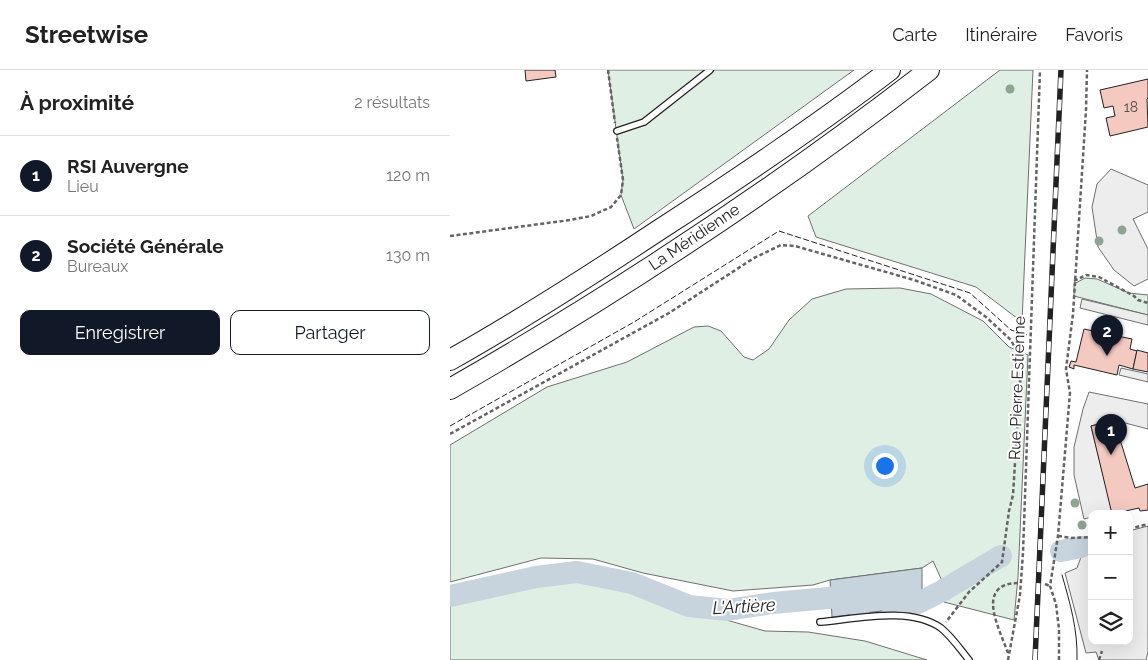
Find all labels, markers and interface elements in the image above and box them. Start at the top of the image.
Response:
text: Streetwise [25,20,148,49]
text: Carte [892,24,937,45]
text: Itinéraire [965,24,1037,45]
text: Favoris [1065,24,1123,45]
text: À proximité [20,90,134,115]
text: 2 résultats [354,93,430,112]
house number: 18 [1124,99,1138,115]
text: RSI Auvergne [67,155,189,177]
text: 1 [32,166,40,185]
text: 120 m [386,166,430,185]
text: Lieu [67,177,99,196]
street label: La Méridienne [645,200,743,274]
text: Société Générale [67,235,224,257]
text: 2 [31,246,41,265]
text: 130 m [386,246,430,265]
text: Bureaux [67,257,128,276]
button: Enregistrer [20,310,220,355]
button: Partager [230,310,430,355]
pin: 2 [1091,315,1123,356]
street label: Rue Pierre Estienne [1005,316,1029,460]
pin: 1 [1095,414,1127,455]
your location [872,453,898,479]
map controls [1088,510,1133,645]
button: + [1088,510,1133,555]
button: − [1088,555,1133,600]
water label: L'Artière [712,594,777,618]
button: layers [1088,600,1133,645]

